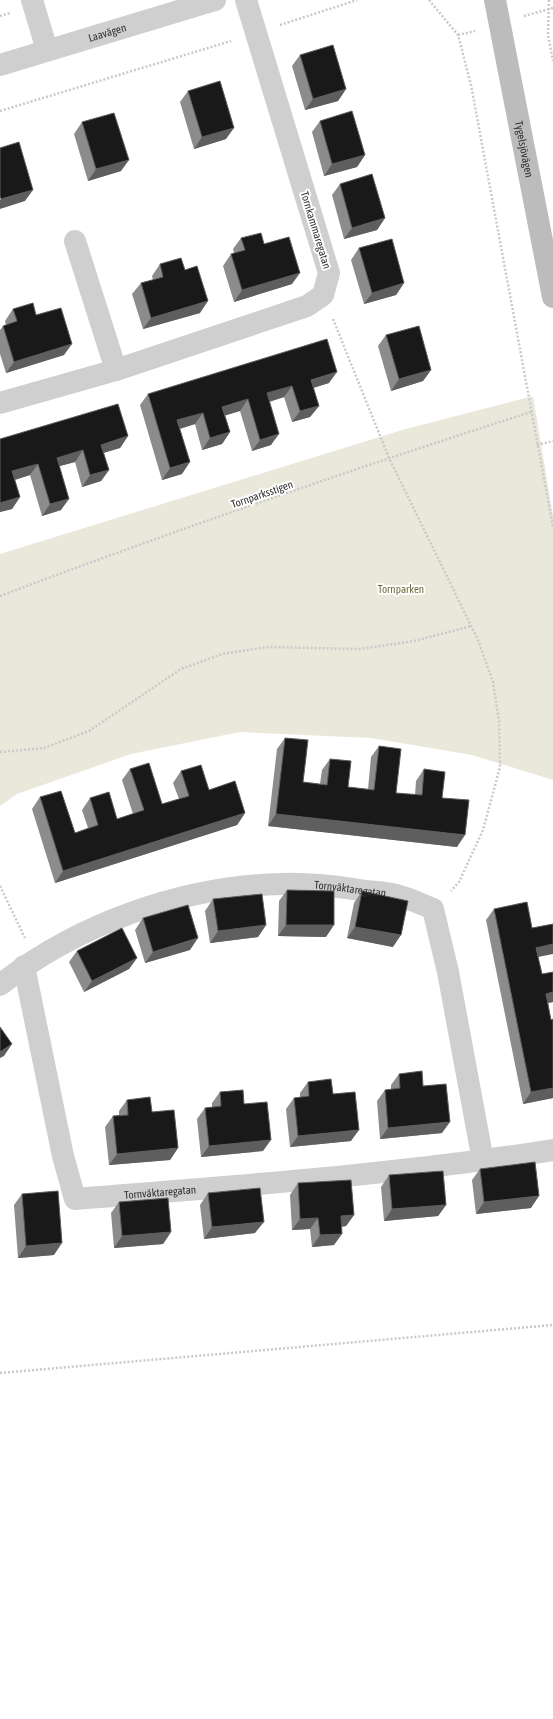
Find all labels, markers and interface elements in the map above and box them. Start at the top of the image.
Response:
street label: Laavägen [87,21,128,44]
street label: Tygelsjövägen [513,120,536,178]
street label: Tornkammaregatan [299,190,333,270]
street label: Tornparksstigen [229,478,295,510]
park label: Tornparken [378,583,424,595]
street label: Tornväktaregatan [314,879,387,899]
street label: Tornväktaregatan [124,1183,197,1201]

